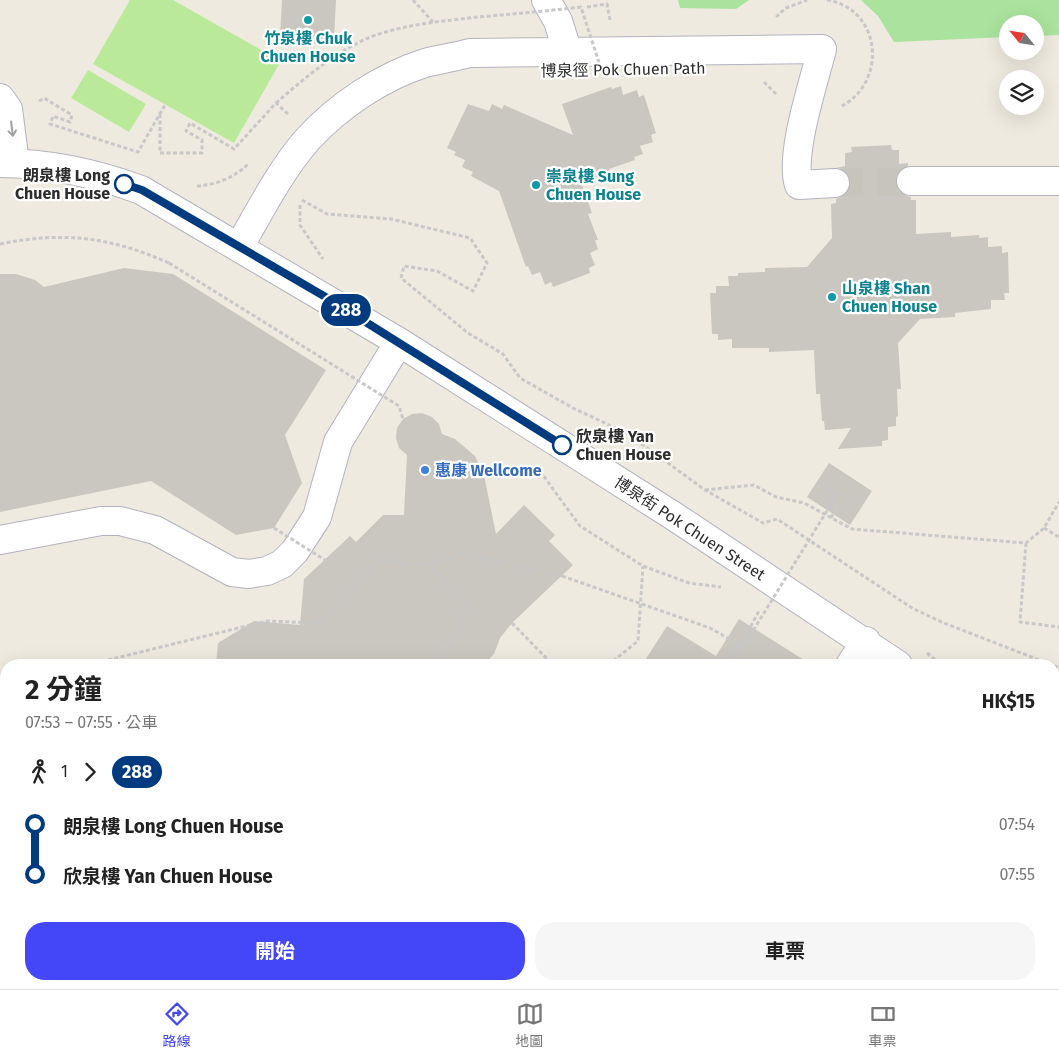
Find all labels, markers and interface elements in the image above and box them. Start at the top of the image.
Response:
marker: 竹泉樓 Chuk Chuen House [302,14,314,26]
north arrow [999,15,1044,60]
map controls [999,15,1044,115]
place label: 竹泉樓 Chuk Chuen House [261,29,356,66]
street label: 博泉徑 Pok Chuen Path [540,59,706,80]
button: layers [999,70,1044,115]
one-way arrow [7,121,17,137]
place label: 朗泉樓 Long Chuen House [15,166,110,203]
place label: 崇泉樓 Sung Chuen House [546,167,641,204]
marker: 朗泉樓 Long Chuen House [114,174,134,194]
marker: 崇泉樓 Sung Chuen House [530,179,542,191]
place label: 山泉樓 Shan Chuen House [842,279,937,316]
marker: 山泉樓 Shan Chuen House [826,291,838,303]
line badge: 288 [317,294,375,326]
text: 288 [331,299,361,321]
place label: 欣泉樓 Yan Chuen House [576,427,671,464]
marker: 欣泉樓 Yan Chuen House [552,435,572,455]
place label: 惠康 Wellcome [435,461,542,480]
marker: 惠康 Wellcome [419,464,431,476]
street label: 博泉街 Pok Chuen Street [611,473,769,584]
text: 2 分鐘 [25,673,102,706]
text: HK$15 [982,690,1035,713]
text: 07:53 – 07:55 · 公車 [25,713,157,732]
icon: walk [25,758,53,786]
icon: forward [76,758,104,786]
text: 288 [122,761,152,783]
text: 1 [61,762,68,781]
text: 朗泉樓 Long Chuen House [63,815,284,838]
text: 07:54 [999,815,1035,834]
text: 欣泉樓 Yan Chuen House [63,865,273,888]
text: 07:55 [999,865,1035,884]
button: 開始 [25,922,525,980]
button: 車票 [535,922,1035,980]
tab: 路線 [163,1000,191,1050]
tab: 地圖 [516,1000,544,1050]
tab: 車票 [869,1000,897,1050]

